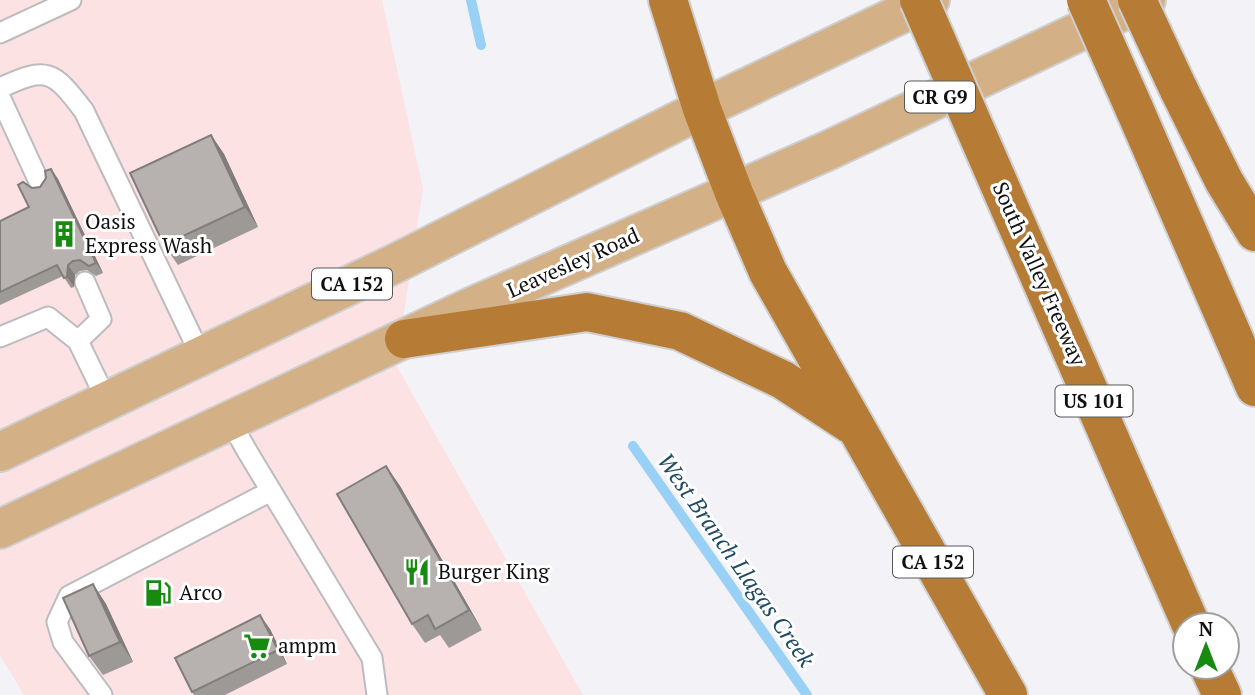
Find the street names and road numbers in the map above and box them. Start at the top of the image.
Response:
road number: CR G9 [905,82,975,113]
street label: South Valley Freeway [987,177,1093,370]
street label: Leavesley Road [502,220,643,304]
road number: CA 152 [312,268,392,300]
road number: US 101 [1056,386,1132,416]
road number: CA 152 [893,547,973,578]

